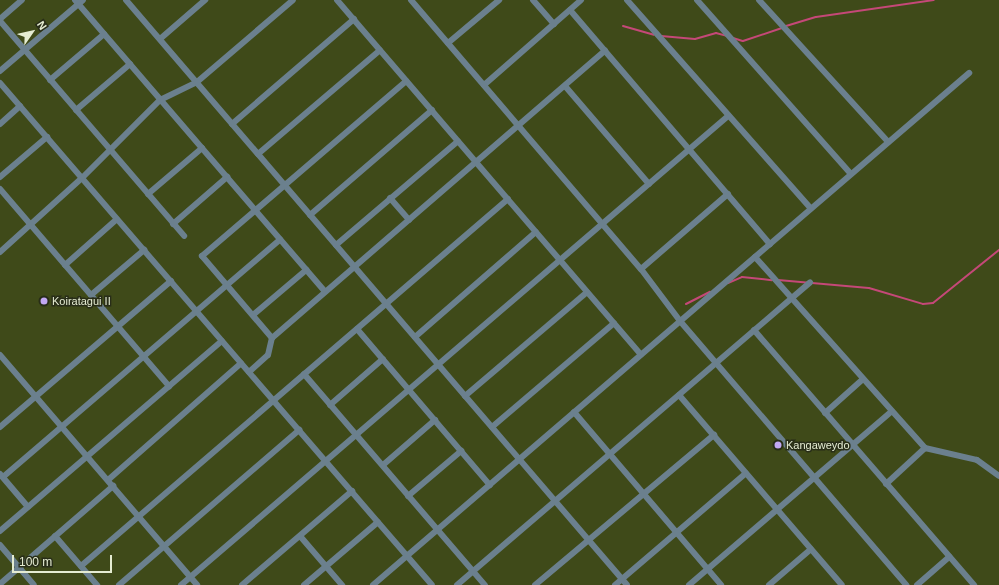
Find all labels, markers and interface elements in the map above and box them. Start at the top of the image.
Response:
north arrow [12,12,52,52]
text: N [35,19,49,32]
place label: Koiratagui II [52,294,111,308]
marker: Koiratagui II [39,296,49,306]
place label: Kangaweydo [786,438,850,452]
marker: Kangaweydo [773,440,783,450]
scale bar [14,547,114,573]
text: 100 m [19,555,52,569]

